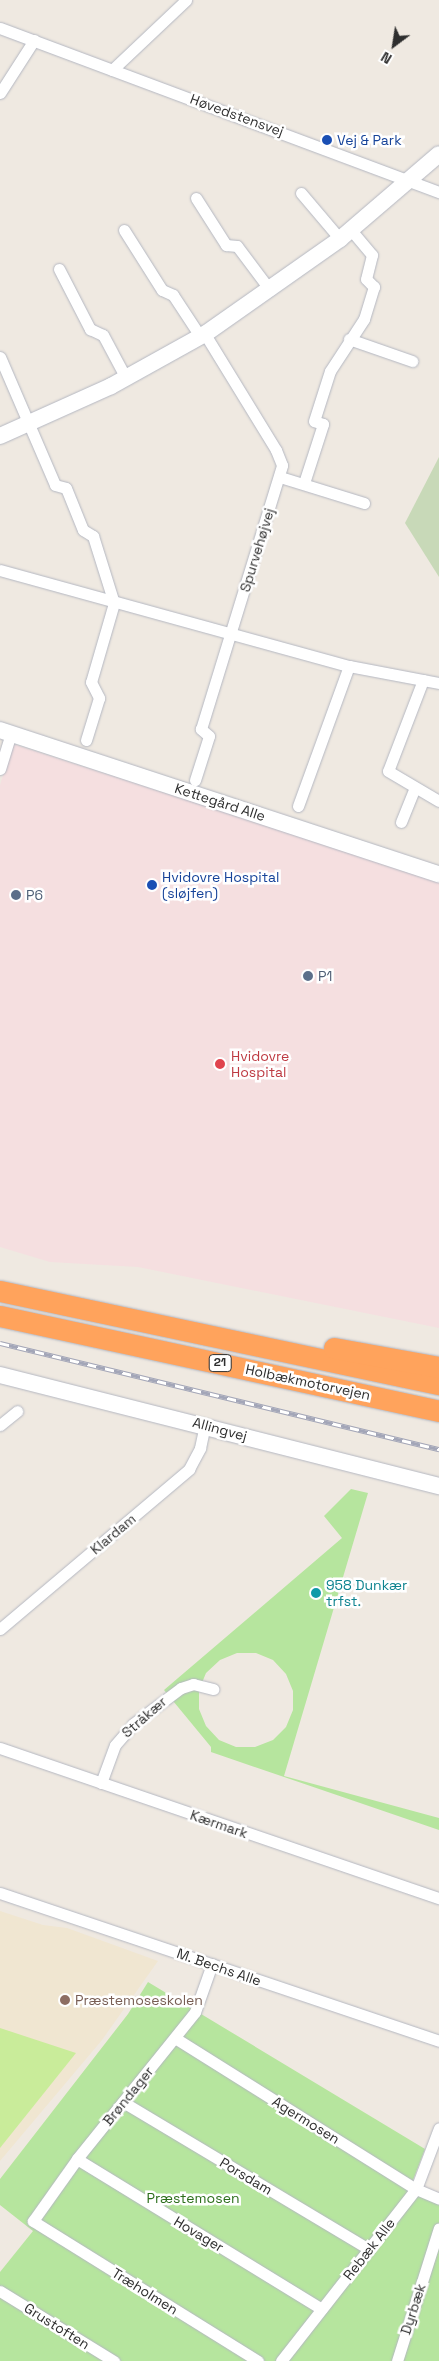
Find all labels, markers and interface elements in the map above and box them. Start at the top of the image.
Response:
north arrow [369,20,419,70]
text: N [378,48,395,68]
street label: Høvedstensvej [188,90,286,140]
place label: Vej & Park [337,132,402,148]
marker: Vej & Park [321,134,333,146]
street label: Spurvehøjvej [236,506,278,594]
street label: Kettegård Alle [173,779,267,825]
place label: Hvidovre Hospital (sløjfen) [162,869,280,902]
marker: Hvidovre Hospital (sløjfen) [146,879,158,891]
place label: P6 [26,887,43,903]
marker: P6 [10,889,22,901]
place label: P1 [318,968,332,984]
marker: P1 [302,970,314,982]
place label: Hvidovre Hospital [231,1048,289,1080]
marker: Hvidovre Hospital [213,1057,227,1071]
road number: 21 [208,1354,232,1372]
street label: Holbækmotorvejen [244,1361,372,1403]
street label: Allingvej [191,1414,249,1444]
street label: Klardam [87,1510,139,1558]
place label: 958 Dunkær trfst. [326,1577,407,1610]
marker: 958 Dunkær trfst. [310,1587,322,1599]
street label: Stråkær [118,1693,170,1741]
street label: Kærmark [188,1806,250,1842]
street label: M. Bechs Alle [174,1945,264,1989]
place label: Præstemoseskolen [75,1992,203,2008]
marker: Præstemoseskolen [59,1994,71,2006]
street label: Brøndager [99,2063,157,2129]
street label: Agermosen [269,2093,343,2147]
street label: Porsdam [217,2154,275,2198]
park label: Præstemosen [146,2190,240,2206]
street label: Hovager [171,2213,227,2255]
street label: Rebæk Alle [340,2215,398,2283]
street label: Træholmen [109,2264,181,2318]
street label: Dyrbæk [397,2281,429,2337]
street label: Grustoften [21,2299,93,2353]

